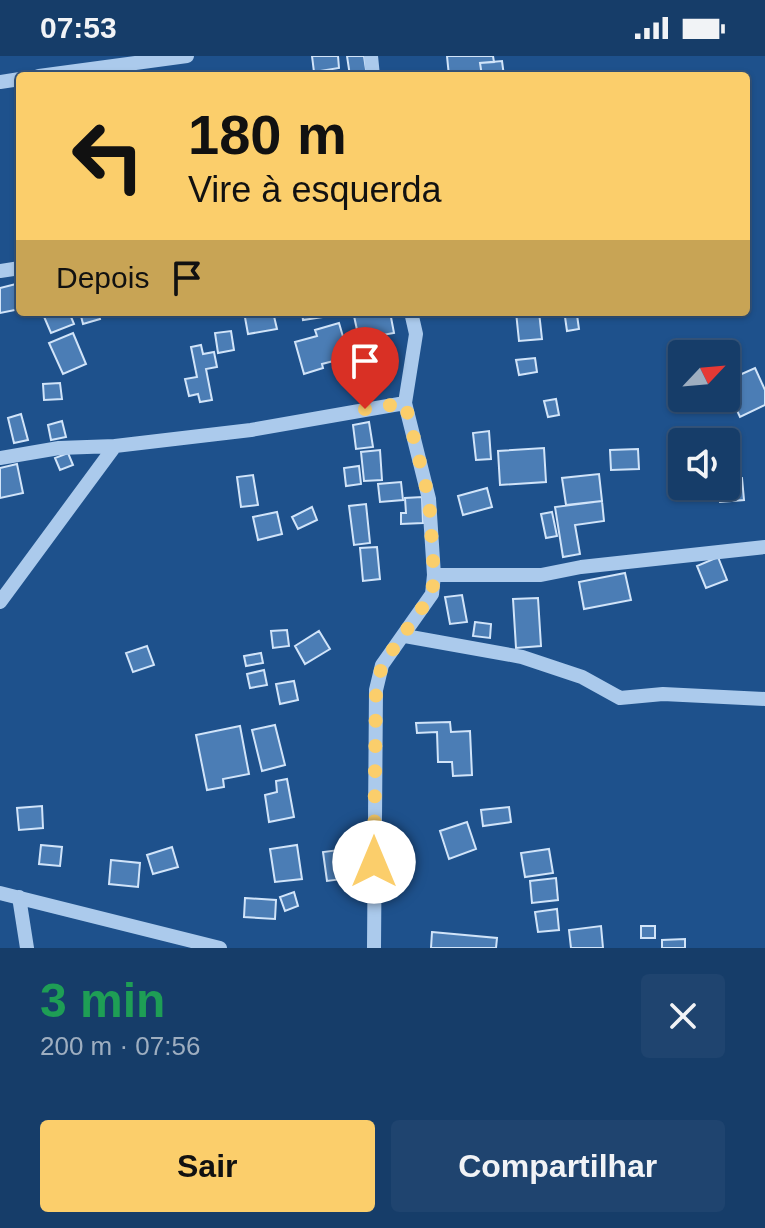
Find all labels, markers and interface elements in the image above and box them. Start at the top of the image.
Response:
text: 07:53 [40,11,117,44]
text: 180 m [188,103,347,166]
icon: left [56,104,160,208]
text: Vire à esquerda [188,169,442,210]
icon: arrive [165,256,209,300]
text: Depois [56,261,149,294]
pin [331,327,399,409]
icon: arrive [343,339,387,383]
north arrow [668,340,740,412]
map controls [668,340,740,500]
button: sound [668,428,740,500]
position arrow [332,820,416,904]
text: 3 min [40,974,165,1027]
button: close [641,974,725,1058]
text: 200 m · 07:56 [40,1031,200,1061]
button: Sair [40,1120,375,1212]
button: Compartilhar [391,1120,725,1212]

